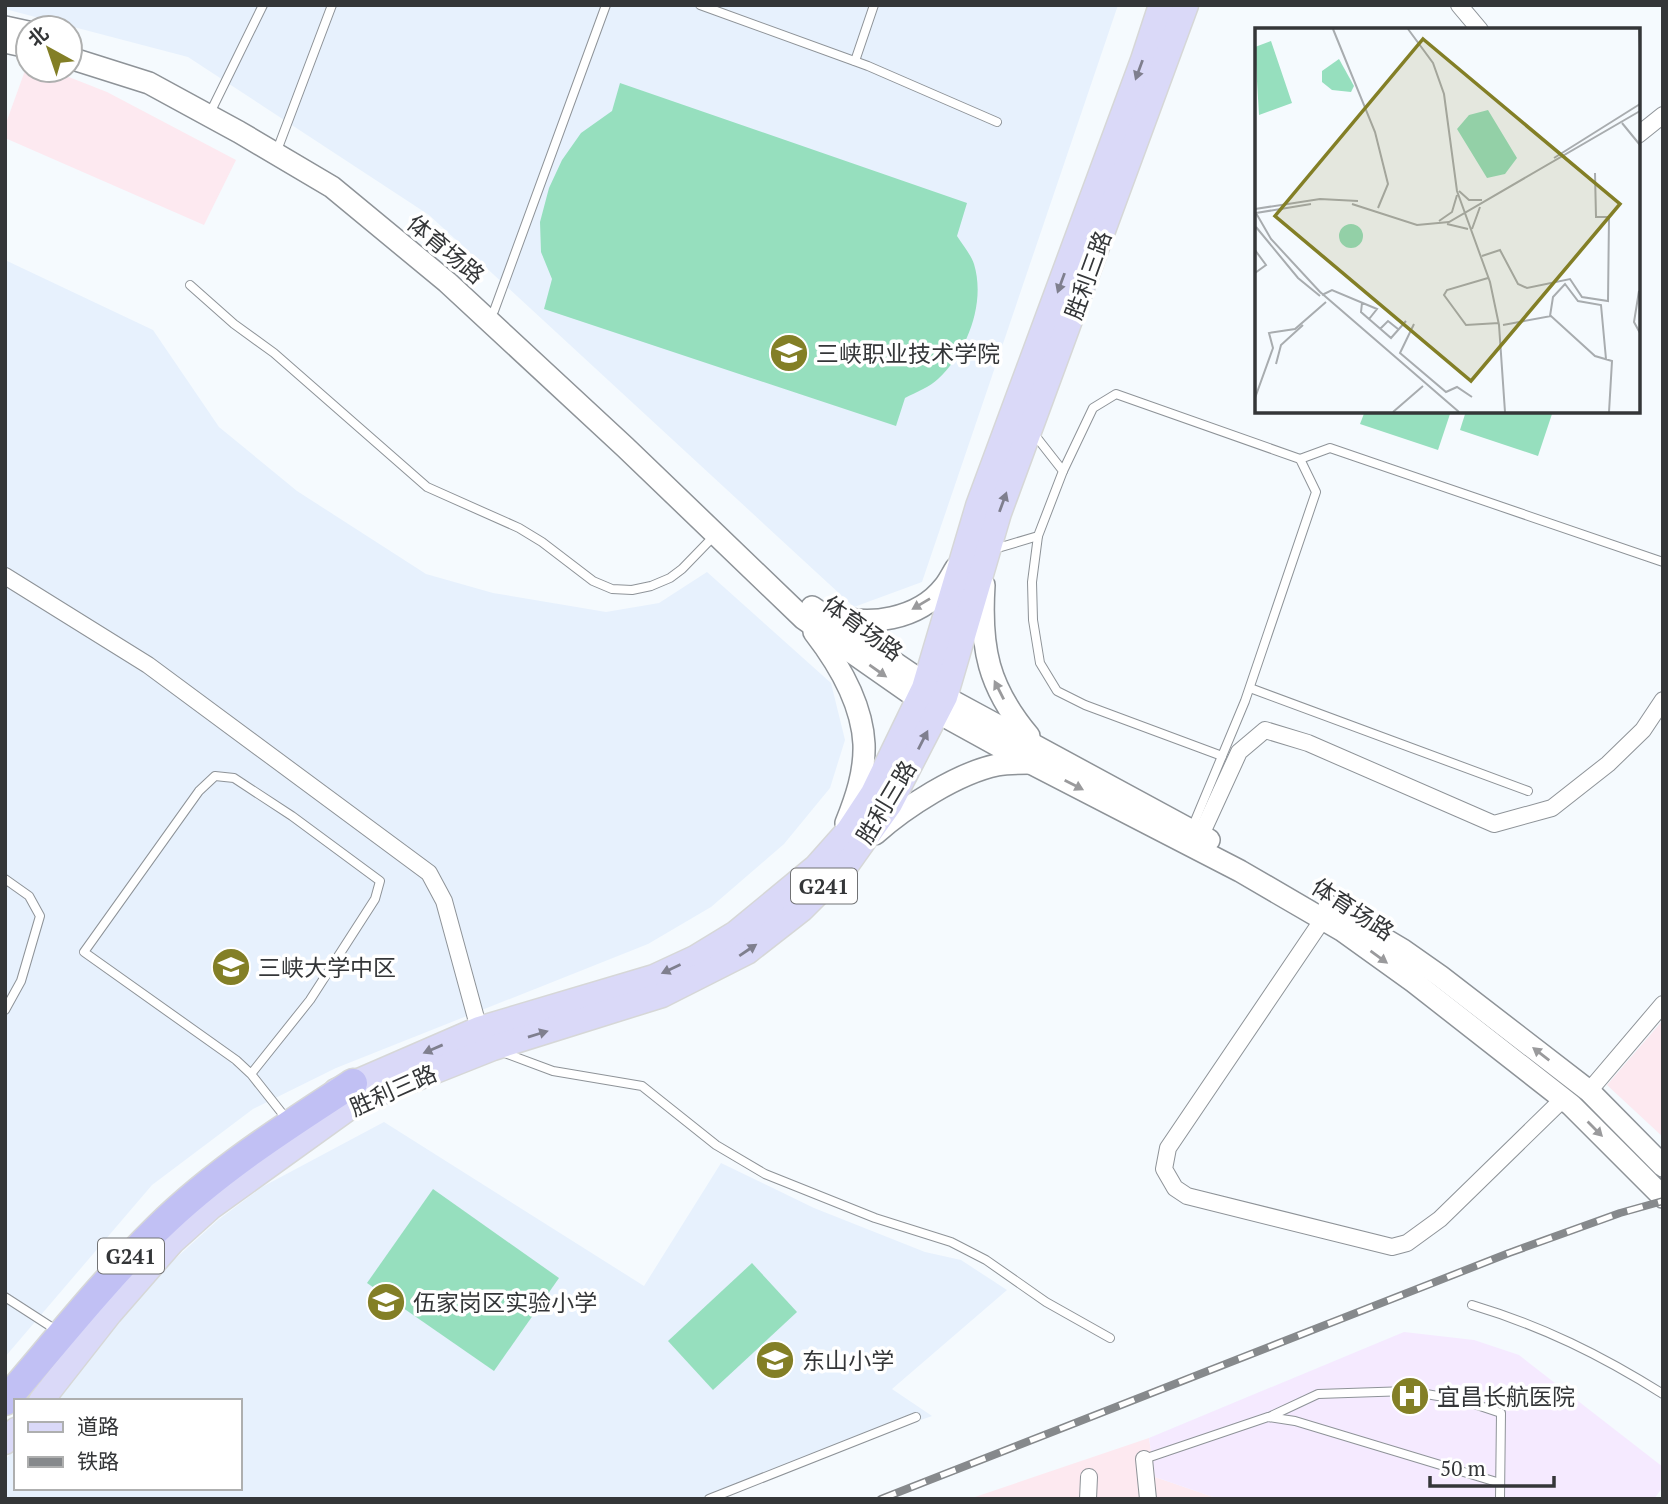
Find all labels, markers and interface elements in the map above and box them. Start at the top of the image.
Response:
north arrow [14,14,84,84]
text: 北 [22,20,53,51]
inset map [1255,28,1640,413]
one-way arrow [1134,60,1145,81]
street label: 体育场路 [401,208,491,290]
street label: 胜利三路 [1058,226,1118,324]
one-way arrow [1055,273,1066,294]
school or university icon: 三峡职业技术学院 [768,332,810,374]
place label: 三峡职业技术学院 [816,338,1000,369]
one-way arrow [998,492,1009,513]
street label: 体育场路 [817,588,909,668]
one-way arrow [911,598,930,611]
one-way arrow [869,664,887,678]
one-way arrow [993,680,1004,700]
one-way arrow [917,730,928,750]
street label: 胜利三路 [849,755,923,849]
one-way arrow [1064,780,1084,791]
road number: G241 [791,868,857,903]
street label: 体育场路 [1306,871,1400,947]
one-way arrow [739,943,757,957]
school or university icon: 三峡大学中区 [210,946,252,988]
one-way arrow [1370,949,1388,963]
place label: 三峡大学中区 [258,952,396,983]
one-way arrow [661,964,682,975]
one-way arrow [528,1028,549,1039]
one-way arrow [422,1043,443,1054]
one-way arrow [1532,1047,1550,1061]
street label: 胜利三路 [345,1057,441,1123]
one-way arrow [1586,1120,1603,1136]
road number: G241 [98,1238,164,1274]
school or university icon: 伍家岗区实验小学 [365,1281,407,1323]
place label: 伍家岗区实验小学 [413,1287,597,1318]
school or university icon: 东山小学 [754,1339,796,1381]
place label: 东山小学 [802,1345,894,1376]
hospital icon: 宜昌长航医院 [1389,1375,1431,1417]
place label: 宜昌长航医院 [1437,1381,1575,1412]
legend [14,1399,242,1490]
text: 道路 [77,1412,119,1440]
scale bar [1430,1444,1554,1488]
text: 铁路 [77,1447,119,1475]
text: 50 m [1440,1454,1486,1482]

